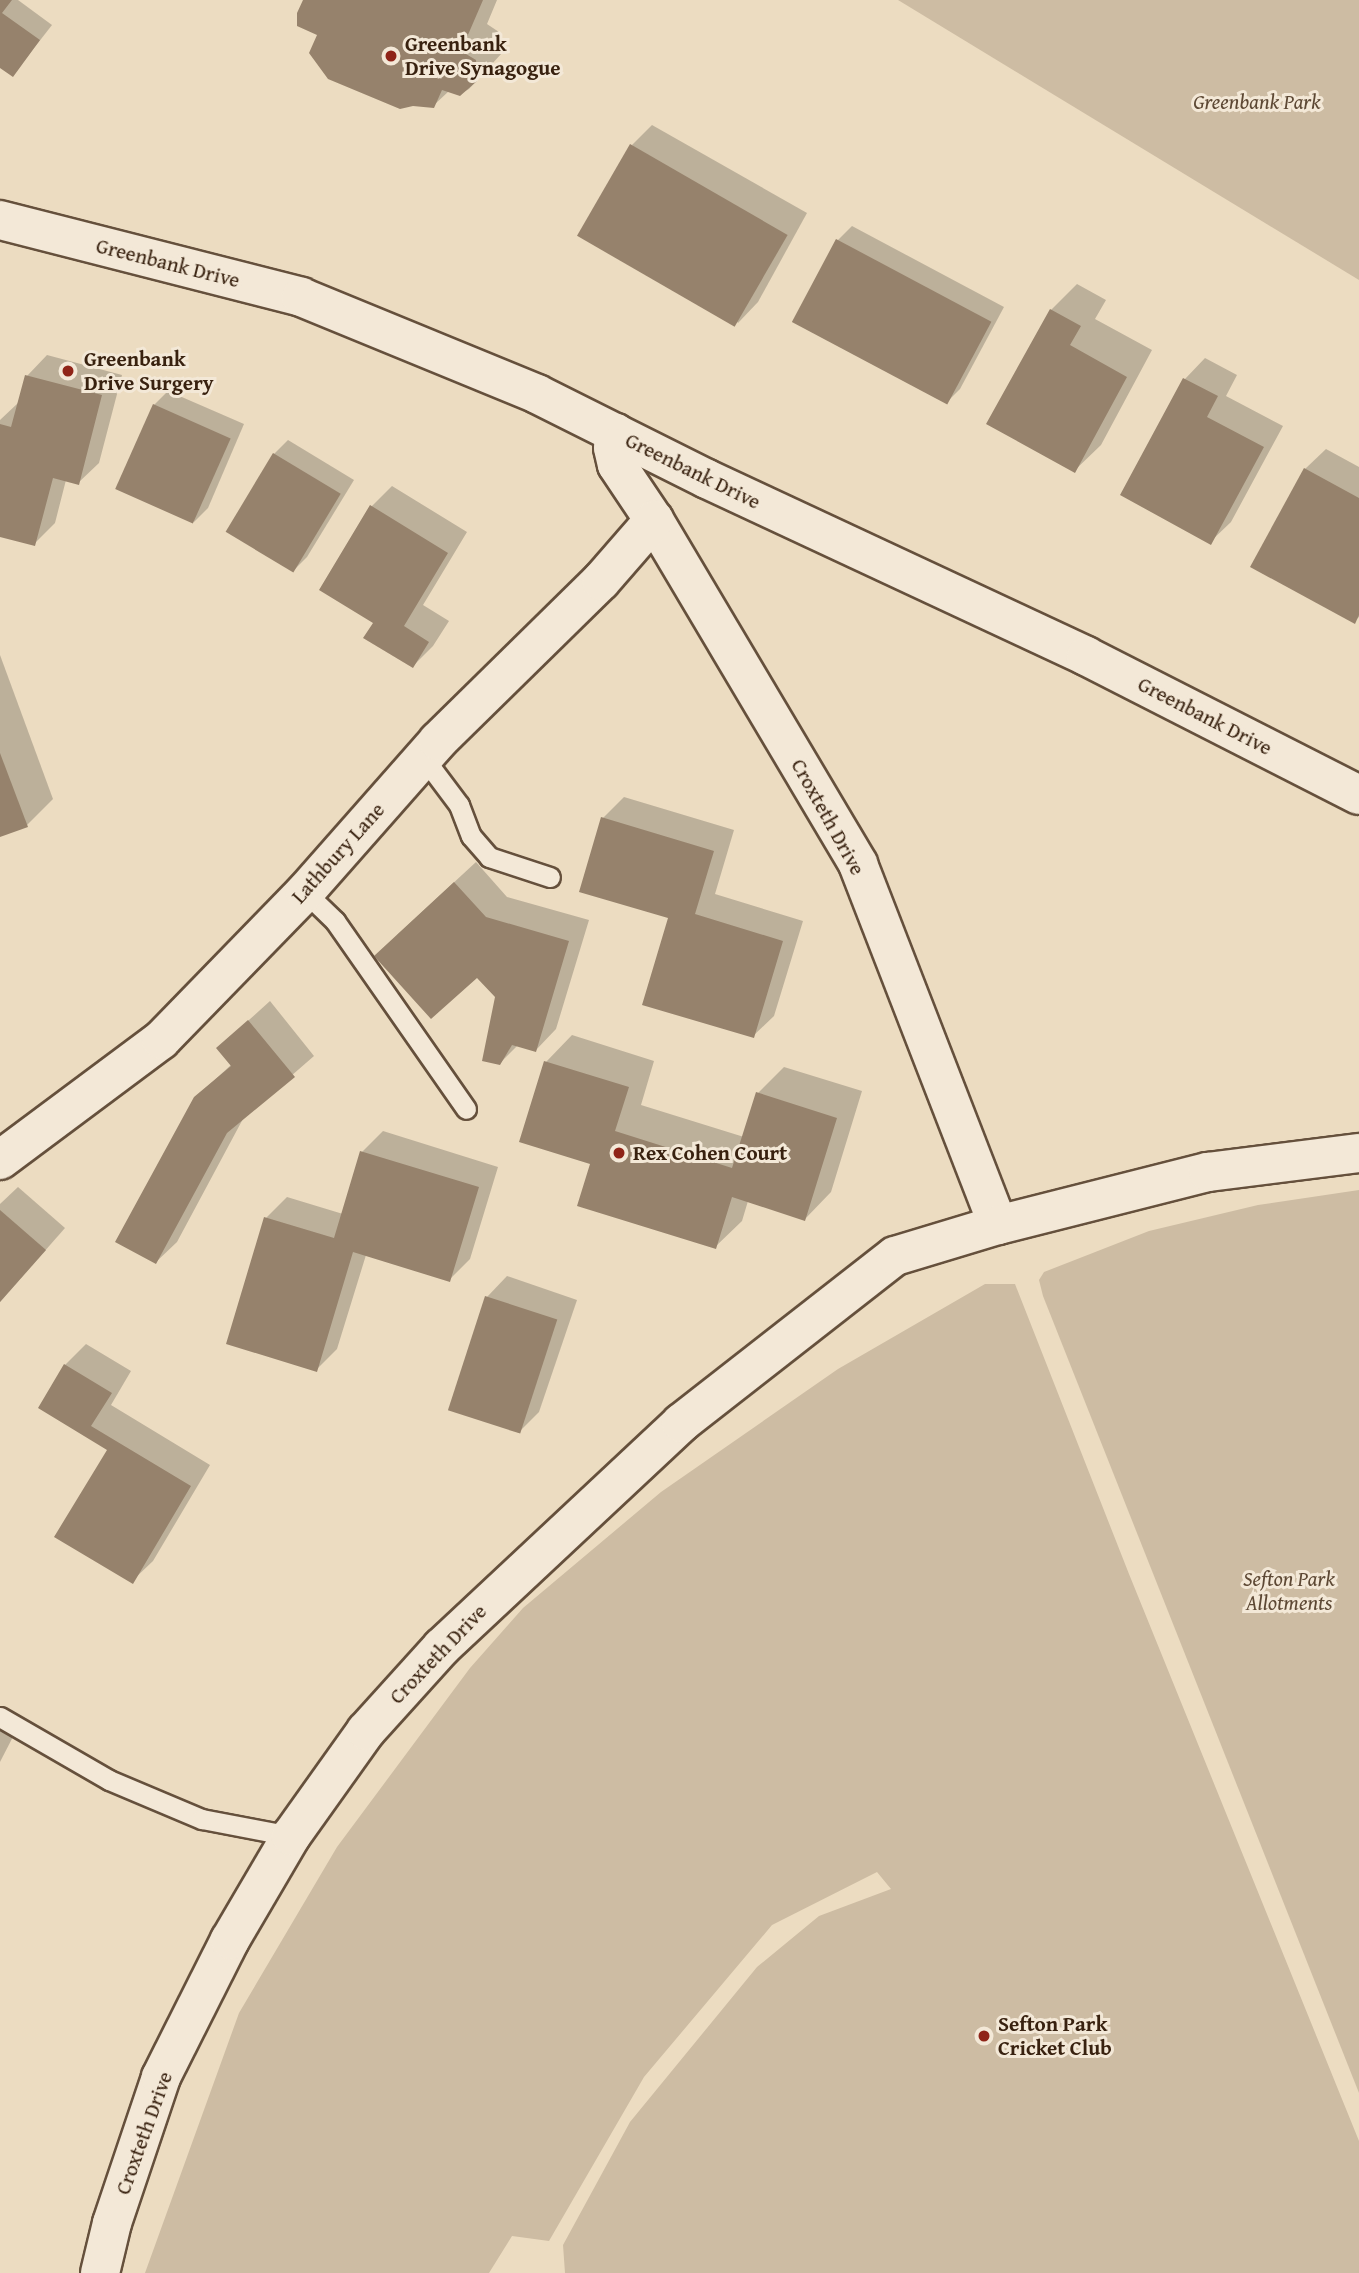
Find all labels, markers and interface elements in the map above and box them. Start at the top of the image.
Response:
place label: Greenbank Drive Synagogue [405,31,561,81]
marker: Greenbank Drive Synagogue [383,48,399,64]
park label: Greenbank Park [1193,89,1321,115]
street label: Greenbank Drive [94,233,242,293]
place label: Greenbank Drive Surgery [84,346,214,396]
marker: Greenbank Drive Surgery [58,361,78,381]
street label: Greenbank Drive [621,427,765,515]
street label: Greenbank Drive [1134,671,1276,761]
street label: Croxteth Drive [786,754,870,880]
street label: Lathbury Lane [286,797,390,909]
place label: Rex Cohen Court [633,1140,787,1166]
marker: Rex Cohen Court [611,1145,627,1161]
park label: Sefton Park Allotments [1243,1566,1335,1616]
street label: Croxteth Drive [384,1599,492,1709]
place label: Sefton Park Cricket Club [998,2011,1112,2061]
marker: Sefton Park Cricket Club [976,2028,992,2044]
street label: Croxteth Drive [110,2068,178,2198]

